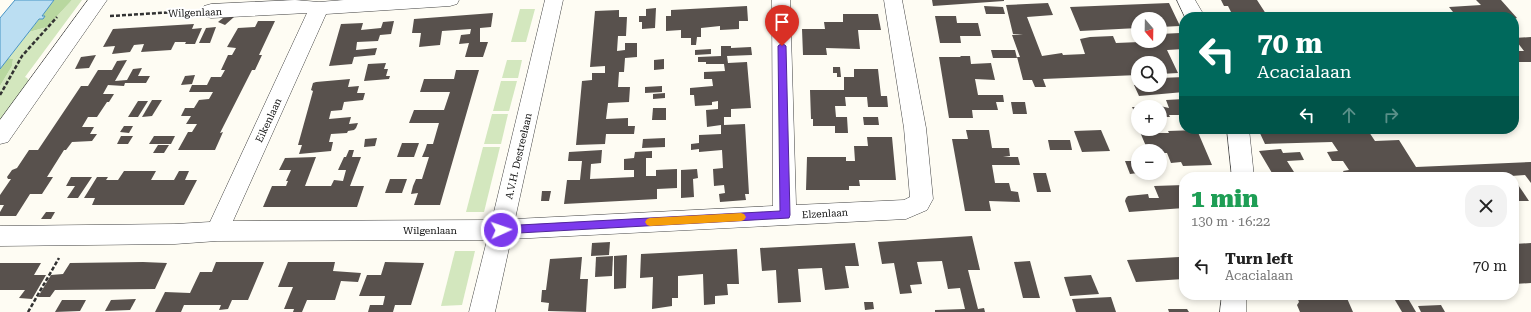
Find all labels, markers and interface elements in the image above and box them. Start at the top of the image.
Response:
pin [765,5,799,46]
street label: Wilgenlaan [168,6,223,19]
icon: arrive [771,11,793,33]
north arrow [1131,12,1167,48]
map controls [1131,12,1167,180]
text: 70 m [1257,27,1322,60]
icon: left [1191,28,1243,80]
button: search [1131,56,1167,92]
text: Acacialaan [1257,61,1351,82]
street label: Eikenlaan [253,96,284,144]
button: + [1131,100,1167,136]
icon: left [1296,104,1318,126]
icon: ahead [1338,104,1360,126]
icon: right [1380,104,1402,126]
street label: A.V.H. Destreelaan [503,111,534,200]
button: − [1131,144,1167,180]
text: 1 min [1191,185,1258,213]
button: close [1465,185,1507,227]
street label: Elzenlaan [802,207,849,220]
position arrow [480,209,522,251]
text: 130 m · 16:22 [1191,214,1270,229]
street label: Wilgenlaan [403,225,457,236]
text: Turn left [1225,250,1293,268]
icon: left [1191,255,1213,277]
text: 70 m [1473,257,1507,275]
text: Acacialaan [1225,268,1293,283]

